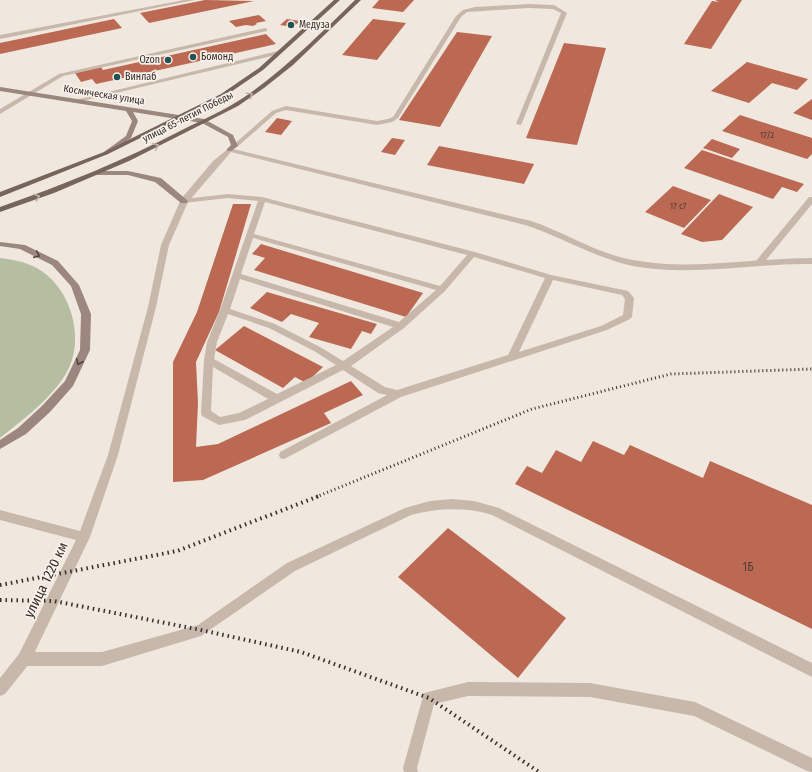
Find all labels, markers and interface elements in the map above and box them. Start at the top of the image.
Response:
place label: Медуза [299,19,330,31]
marker: Медуза [286,20,296,30]
place label: Бомонд [201,51,233,63]
marker: Бомонд [188,52,198,62]
place label: Ozon [139,54,160,66]
marker: Ozon [163,55,173,65]
place label: Винлаб [125,71,156,83]
marker: Винлаб [112,72,122,82]
street label: Космическая улица [62,83,146,107]
street label: улица 65-летия Победы [141,89,235,145]
one-way arrow [246,93,253,100]
house number: 17/2 [760,130,774,140]
one-way arrow [152,143,160,151]
one-way arrow [33,193,40,202]
house number: 17 с7 [670,201,687,211]
one-way arrow [33,250,40,258]
one-way arrow [76,358,84,365]
street label: улица 1220 км [20,539,72,621]
house number: 1Б [743,560,753,574]

